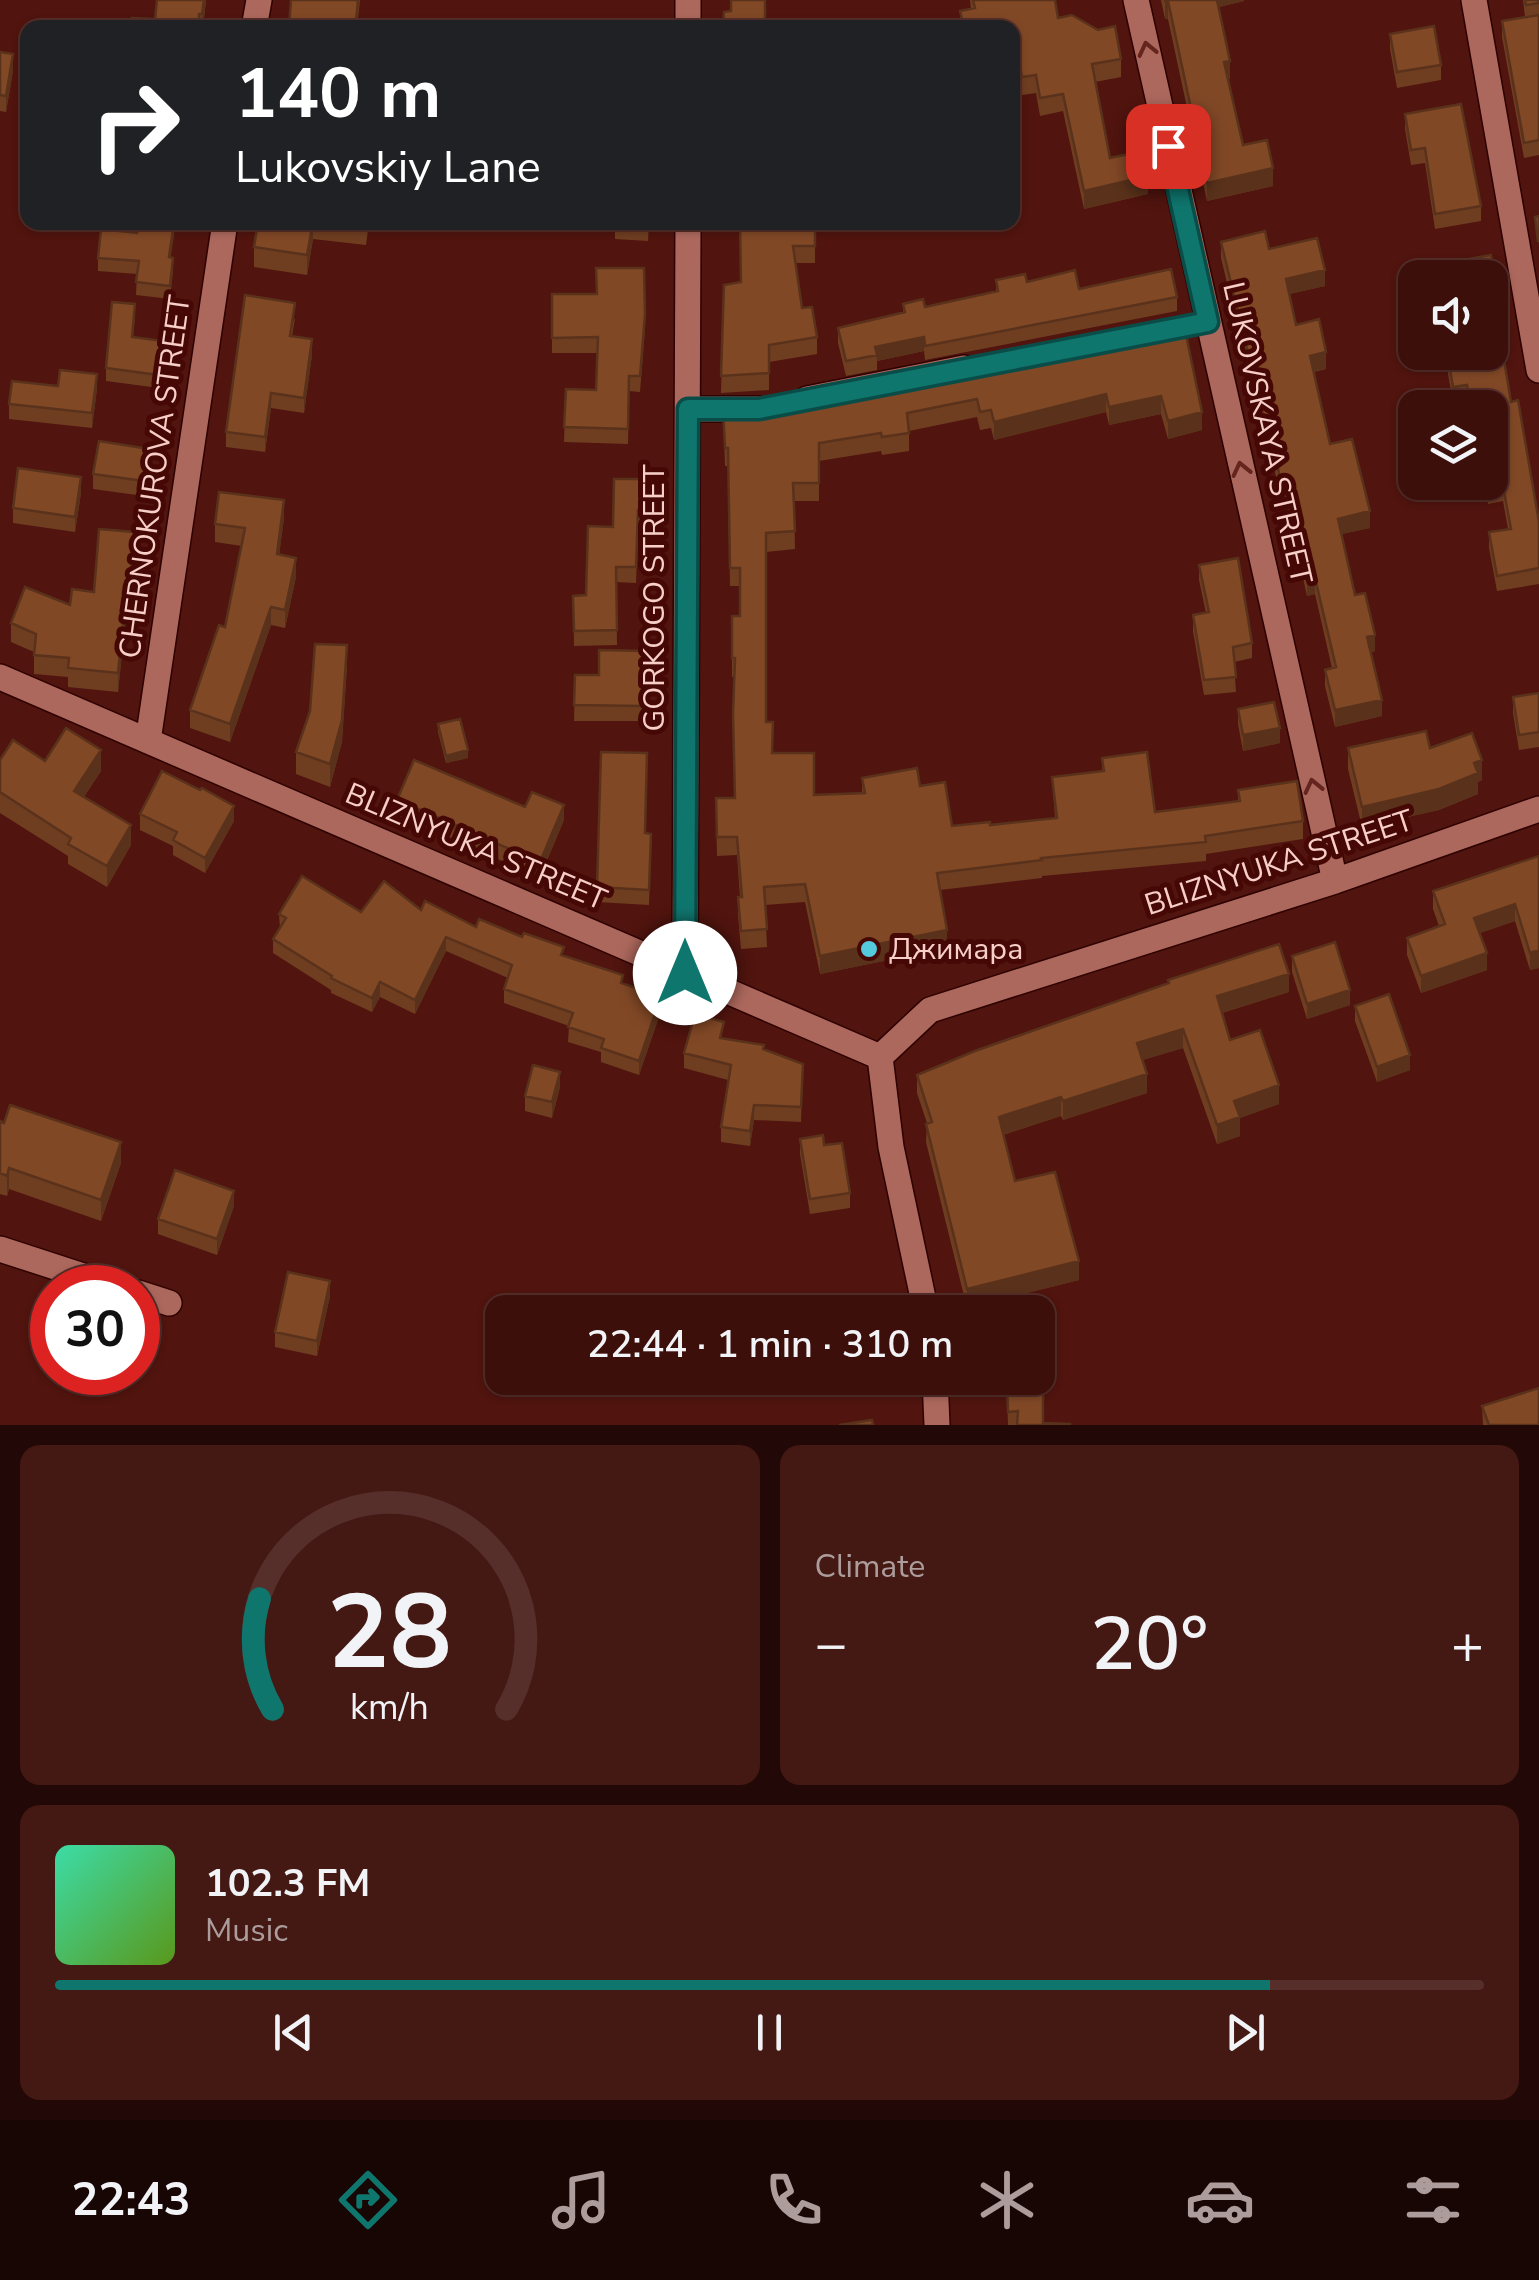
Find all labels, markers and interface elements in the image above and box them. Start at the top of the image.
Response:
one-way arrow [1138,41,1159,58]
text: 140 m [235,46,441,142]
icon: right [70,60,200,190]
pin [1126,104,1211,189]
icon: arrive [1141,119,1196,174]
text: Lukovskiy Lane [235,137,541,198]
map controls [1398,260,1508,500]
button: sound [1398,260,1508,370]
street label: LUKOVSKAYA STREET [1212,278,1322,588]
street label: CHERNOKUROVA STREET [109,293,201,661]
button: layers [1398,390,1508,500]
one-way arrow [1232,461,1253,478]
street label: GORKOGO STREET [634,464,675,732]
street label: BLIZNYUKA STREET [339,773,613,921]
one-way arrow [1304,778,1325,795]
street label: BLIZNYUKA STREET [1139,800,1419,926]
position arrow [633,921,737,1025]
place label: Джимара [889,929,1023,970]
marker: Джимара [858,938,880,960]
speed limit sign: 30 [30,1265,160,1395]
text: 22:44 · 1 min · 310 m [587,1319,953,1370]
text: Climate [815,1545,925,1588]
text: 28 [327,1562,452,1704]
text: 20° [1090,1593,1208,1695]
text: − [815,1607,848,1682]
text: + [1451,1607,1484,1682]
text: km/h [350,1683,429,1732]
text: 102.3 FM [205,1858,370,1909]
text: Music [205,1909,288,1952]
icon: previous [266,2005,321,2060]
icon: pause [742,2005,797,2060]
icon: next [1218,2005,1273,2060]
icon: directions [333,2165,403,2235]
icon: music [546,2165,616,2235]
icon: phone [759,2165,829,2235]
icon: climate [972,2165,1042,2235]
icon: car [1185,2165,1255,2235]
icon: filters [1398,2165,1468,2235]
text: 22:43 [71,2170,191,2231]

